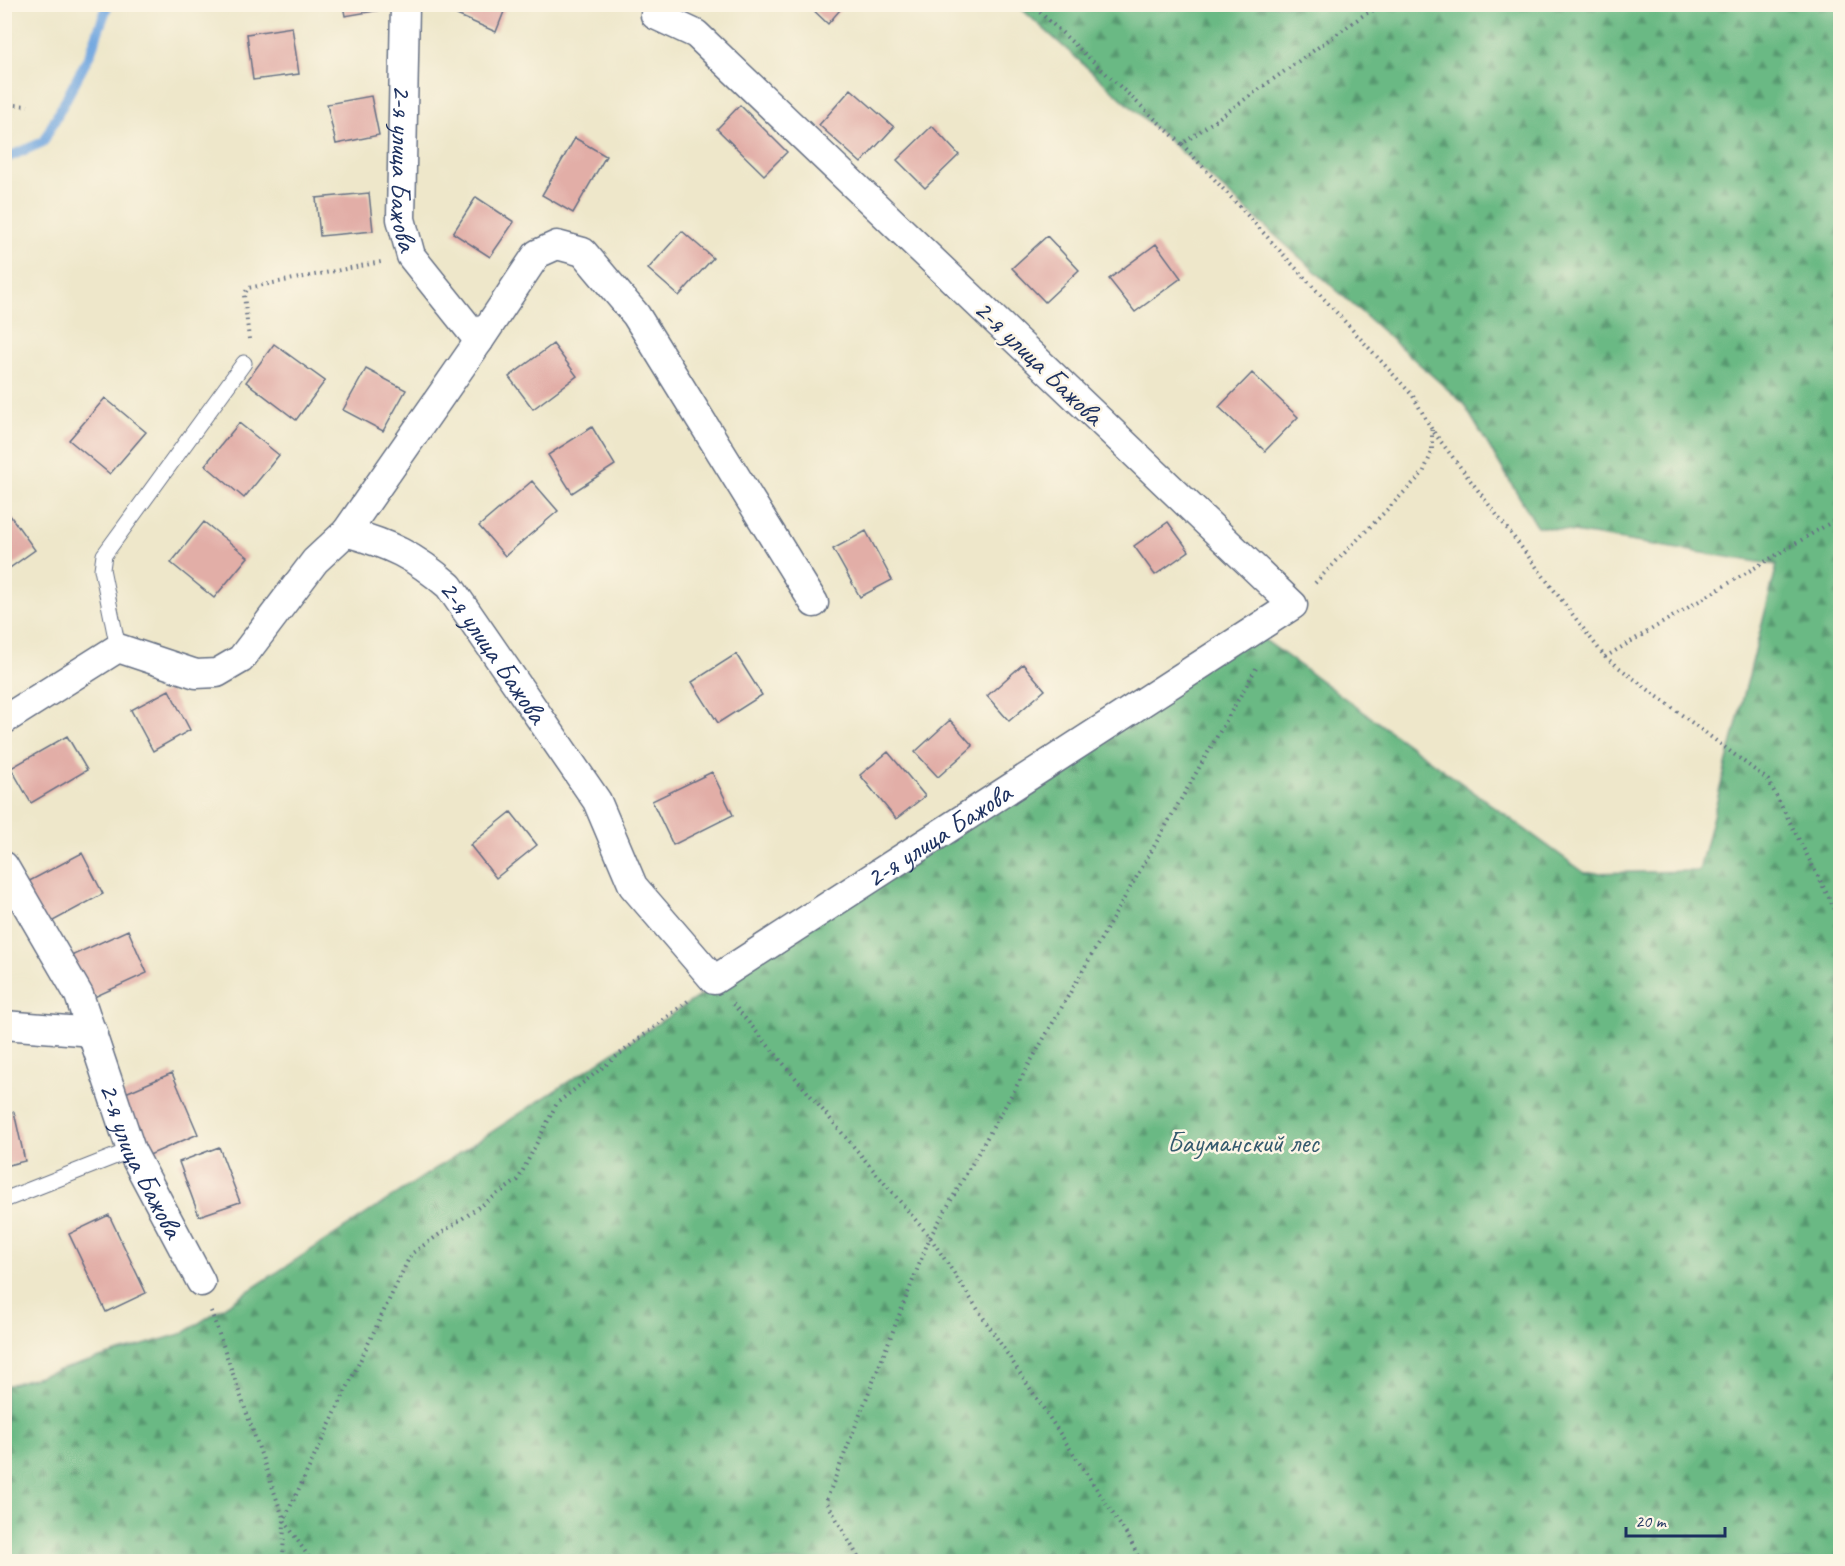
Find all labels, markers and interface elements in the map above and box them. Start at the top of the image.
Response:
street label: 2-я улица Бажова [383,84,427,256]
street label: 2-я улица Бажова [967,292,1112,434]
street label: 2-я улица Бажова [432,573,557,731]
street label: 2-я улица Бажова [859,774,1019,895]
street label: 2-я улица Бажова [92,1078,193,1245]
park label: Бауманский лес [1167,1125,1320,1160]
scale bar [1626,1500,1725,1538]
text: 20 m [1635,1510,1668,1532]

